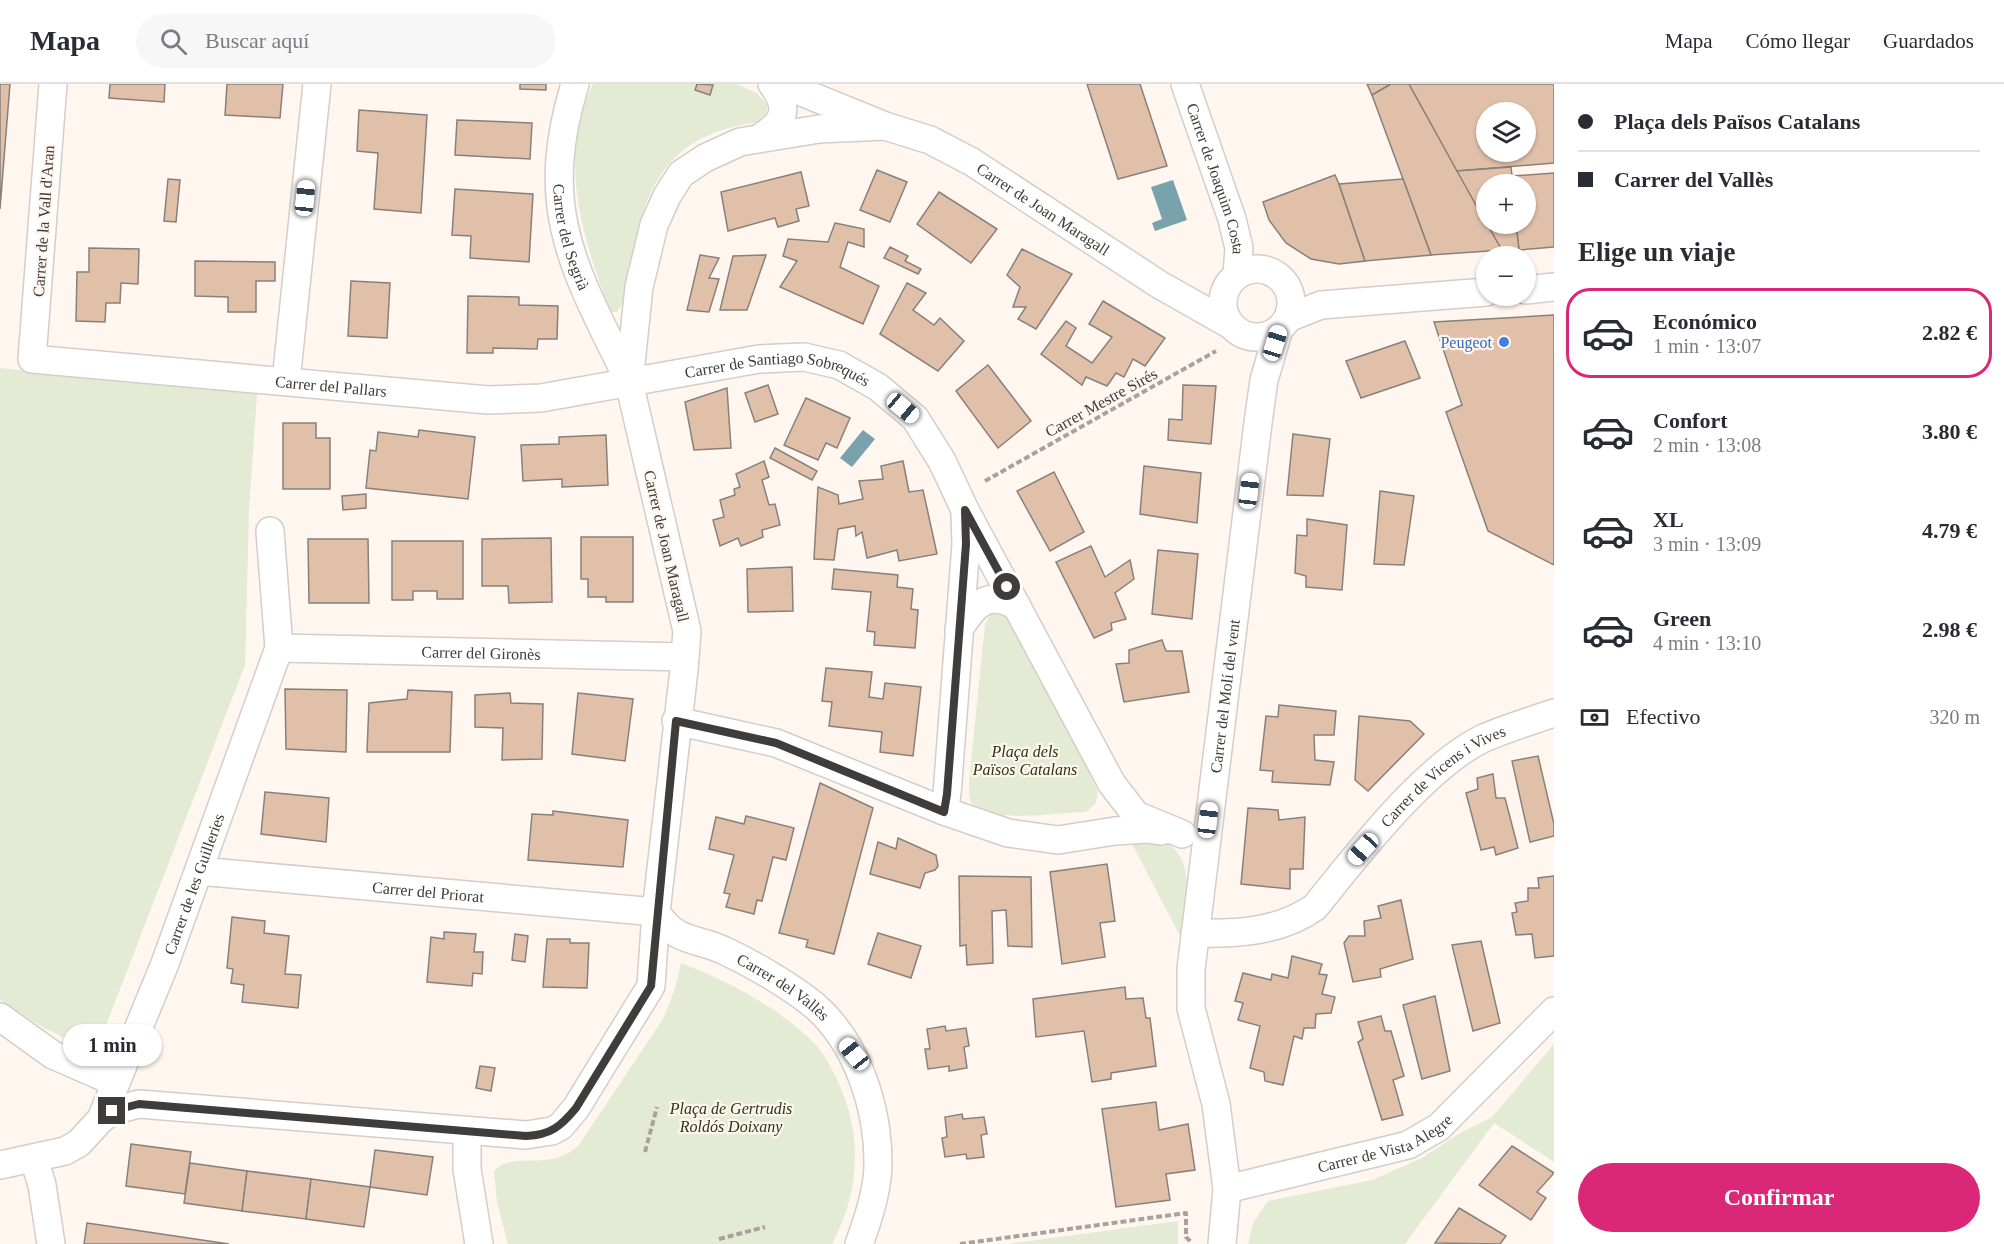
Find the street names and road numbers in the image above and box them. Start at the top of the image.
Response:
street label: Carrer de Joaquim Costa [1183,101,1247,255]
street label: Carrer de la Vall d'Aran [30,145,57,297]
street label: Carrer de Joan Maragall [973,160,1113,259]
street label: Carrer del Segrià [550,183,592,293]
street label: Carrer de Santiago Sobrequés [683,349,873,390]
street label: Carrer Mestre Sirés [1042,365,1160,440]
street label: Carrer del Pallars [274,373,388,400]
street label: Carrer de Joan Maragall [640,469,692,624]
street label: Carrer del Molí del vent [1207,618,1243,774]
street label: Carrer del Gironès [421,643,541,663]
street label: Carrer de Vicens i Vives [1377,722,1508,830]
street label: Carrer de les Guilleries [161,811,227,957]
street label: Carrer del Priorat [371,879,485,906]
street label: Carrer del Vallès [734,950,833,1024]
street label: Carrer de Vista Alegre [1316,1111,1456,1176]

